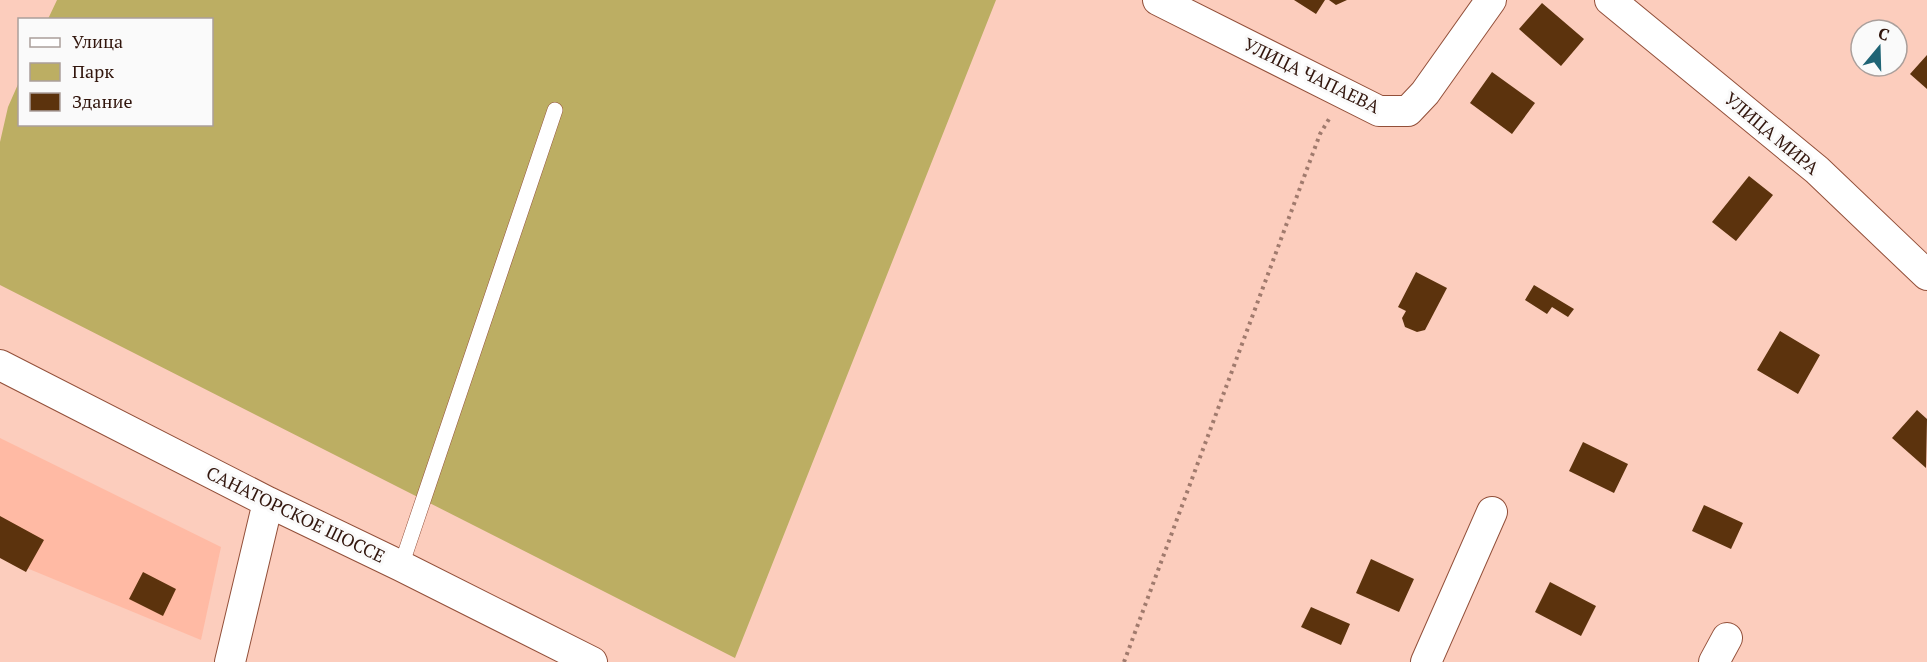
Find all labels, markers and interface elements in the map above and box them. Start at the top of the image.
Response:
legend [18,18,213,126]
north arrow [1849,18,1909,78]
text: С [1875,22,1892,46]
text: Улица [72,29,123,53]
street label: УЛИЦА ЧАПАЕВА [1240,32,1385,119]
text: Парк [72,59,114,83]
street label: УЛИЦА МИРА [1720,86,1825,180]
text: Здание [72,89,132,113]
street label: САНАТОРСКОЕ ШОССЕ [203,460,389,568]

